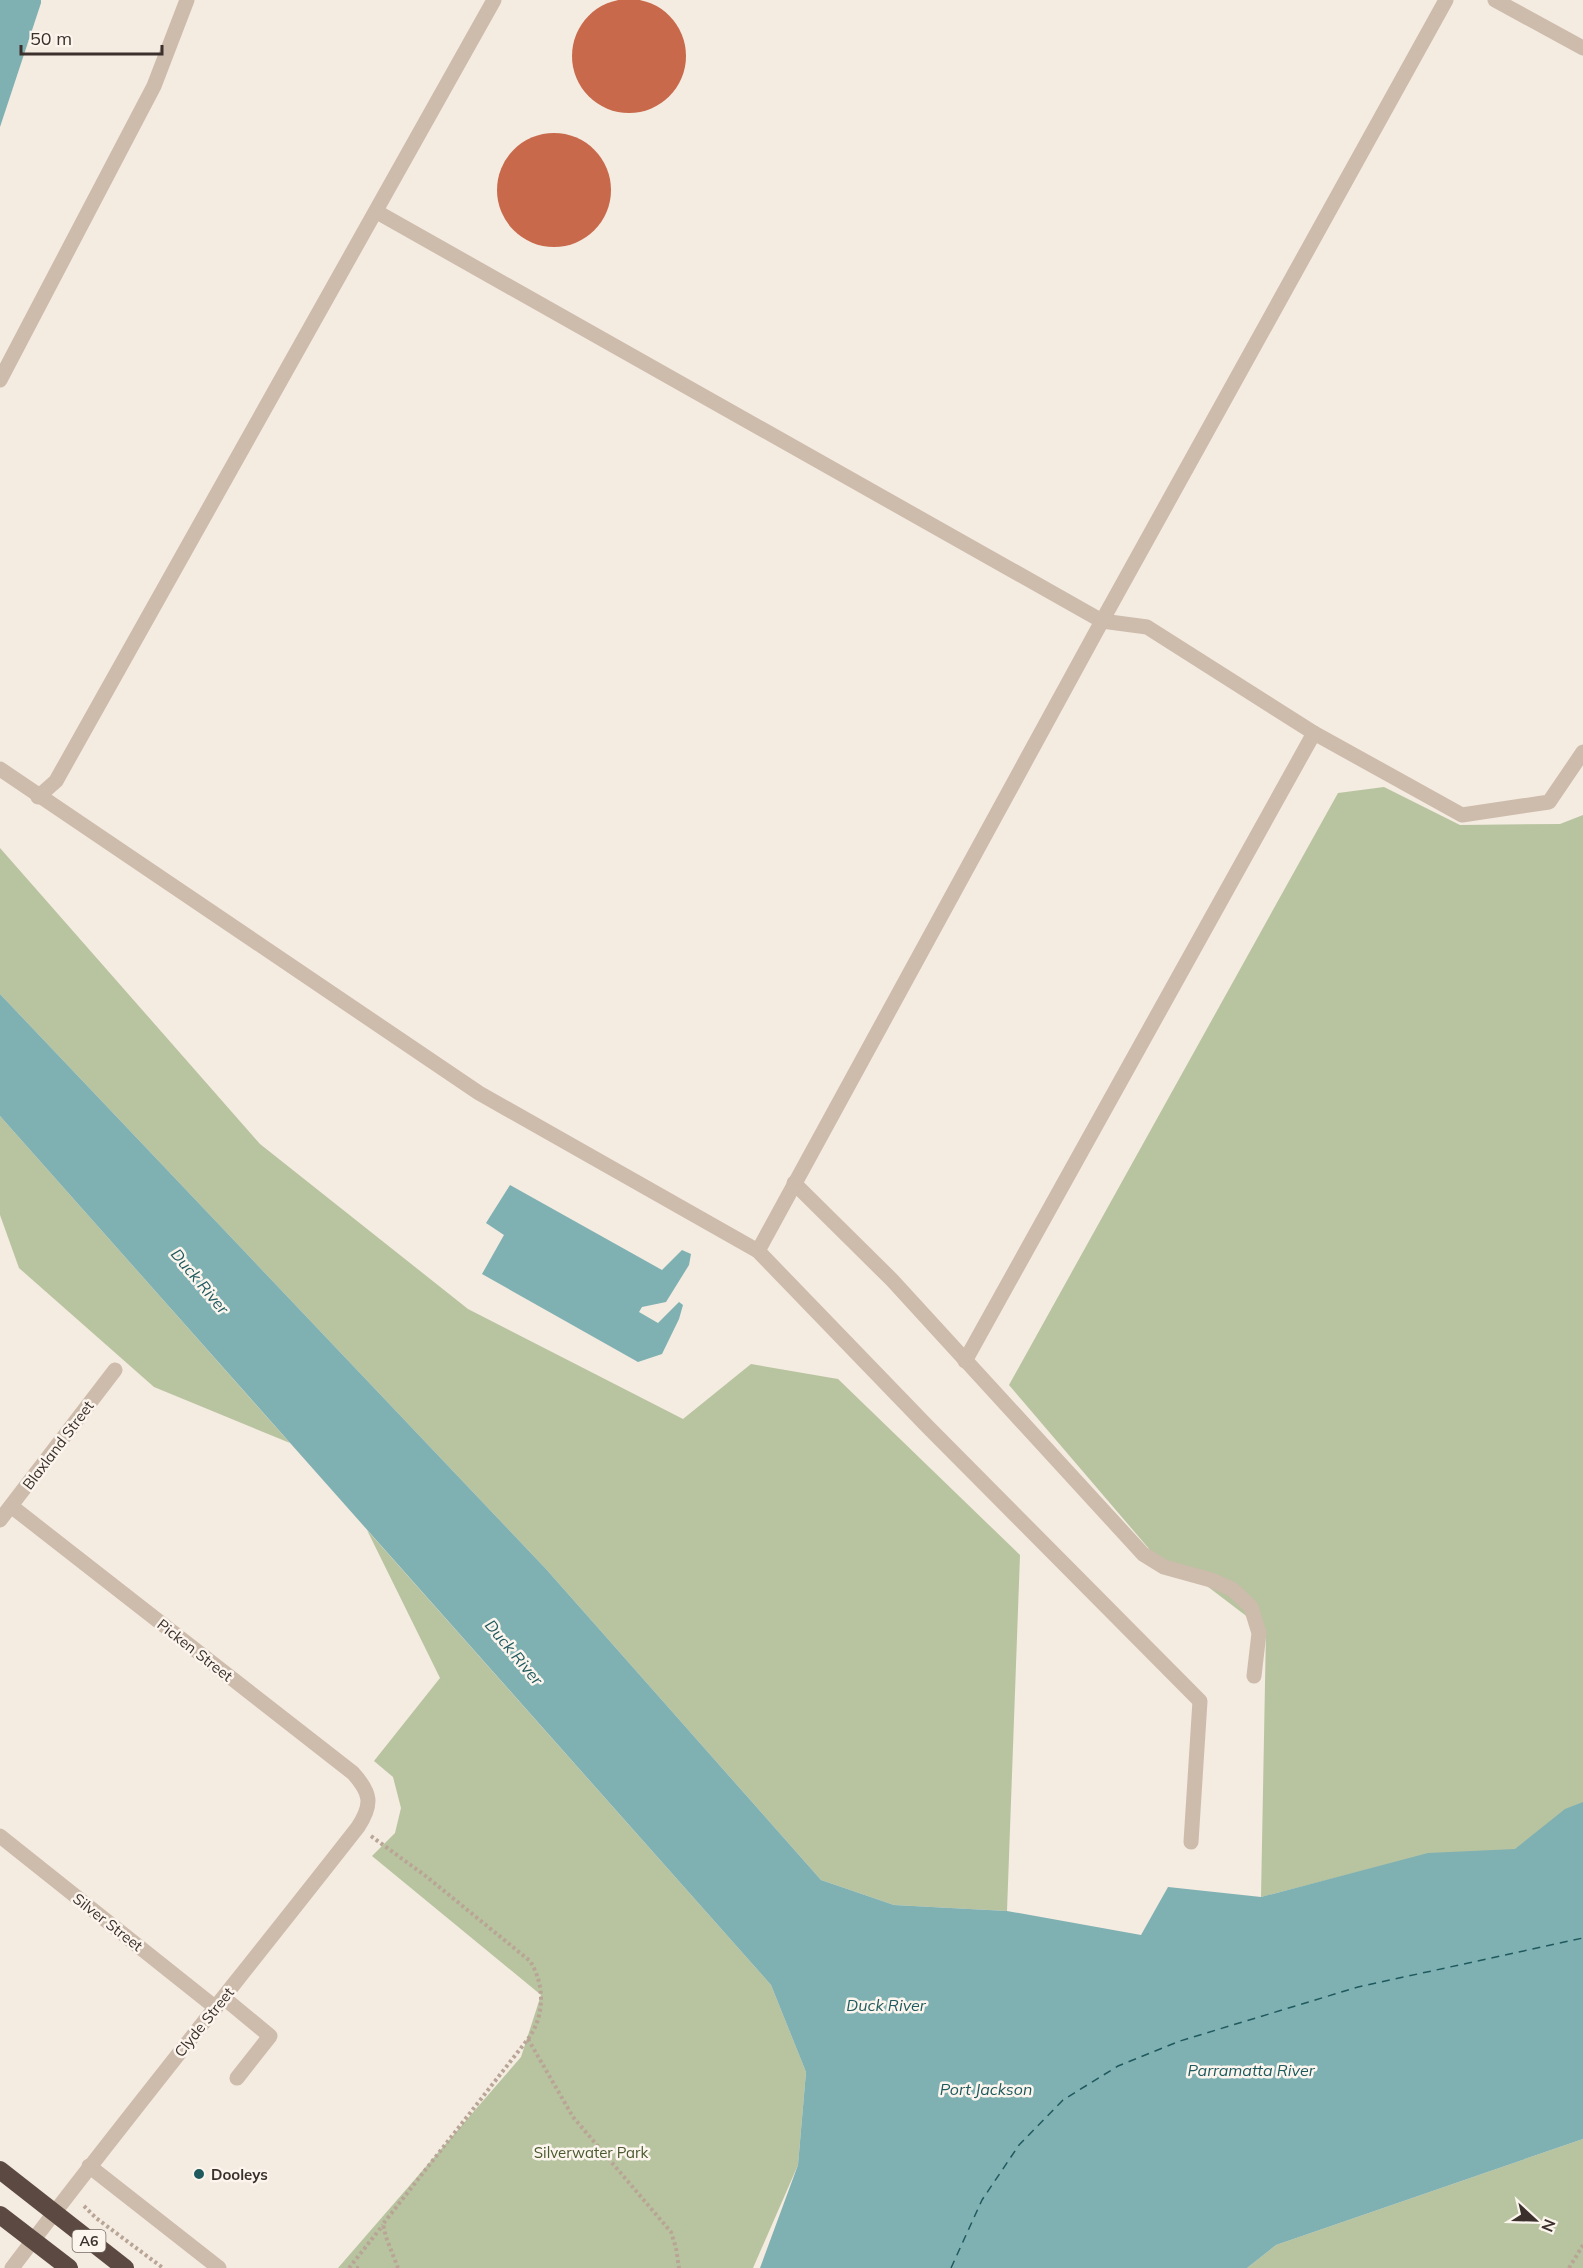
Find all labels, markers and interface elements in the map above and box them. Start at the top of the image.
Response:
scale bar [21,18,162,56]
text: 50 m [30,27,72,50]
water label: Duck River [167,1244,234,1319]
street label: Blaxland Street [18,1397,98,1493]
street label: Picken Street [153,1615,237,1685]
water label: Duck River [481,1615,548,1690]
street label: Silver Street [69,1889,147,1955]
street label: Clyde Street [170,1983,238,2061]
water label: Duck River [846,1995,927,2015]
water label: Parramatta River [1188,2060,1316,2080]
water label: Port Jackson [940,2079,1032,2099]
park label: Silverwater Park [534,2143,649,2162]
place label: Dooleys [211,2165,268,2184]
marker: Dooleys [192,2167,206,2181]
north arrow [1505,2190,1565,2250]
text: N [1537,2216,1560,2235]
road number: A6 [72,2230,106,2252]

